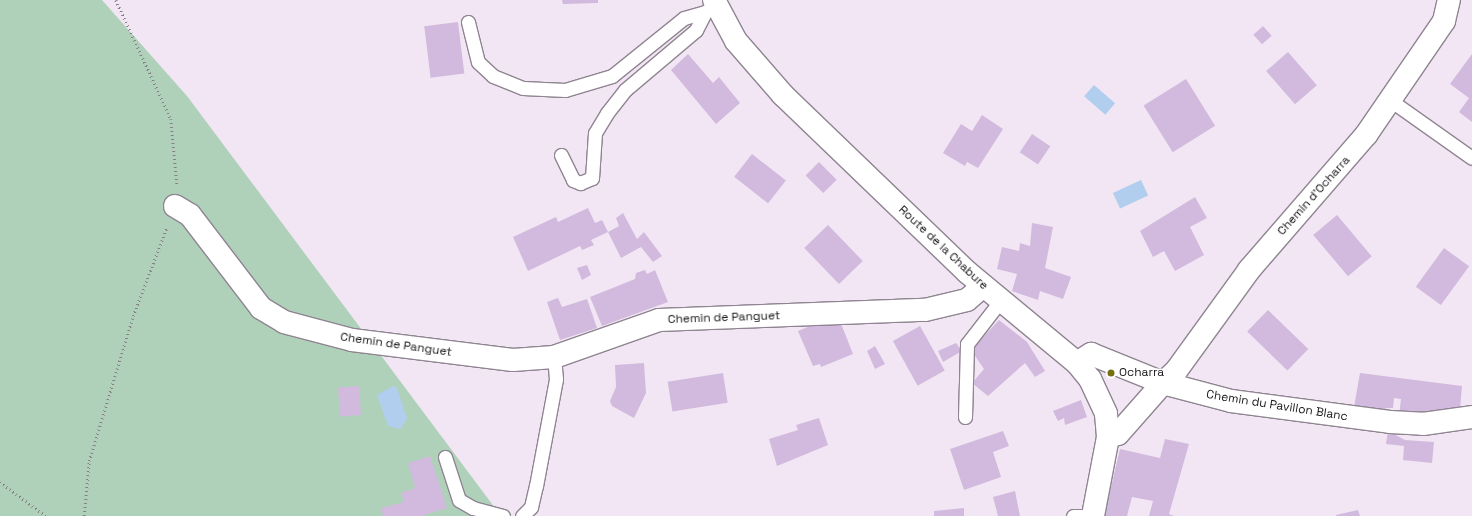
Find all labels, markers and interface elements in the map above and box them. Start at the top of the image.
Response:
street label: Chemin d'Ocharra [1275,153,1353,239]
street label: Route de la Chabure [895,203,991,293]
street label: Chemin de Panguet [668,309,780,327]
street label: Chemin de Panguet [339,330,453,360]
place label: Ocharra [1119,366,1164,380]
marker: Ocharra [1106,368,1116,378]
street label: Chemin du Pavillon Blanc [1205,388,1349,424]

